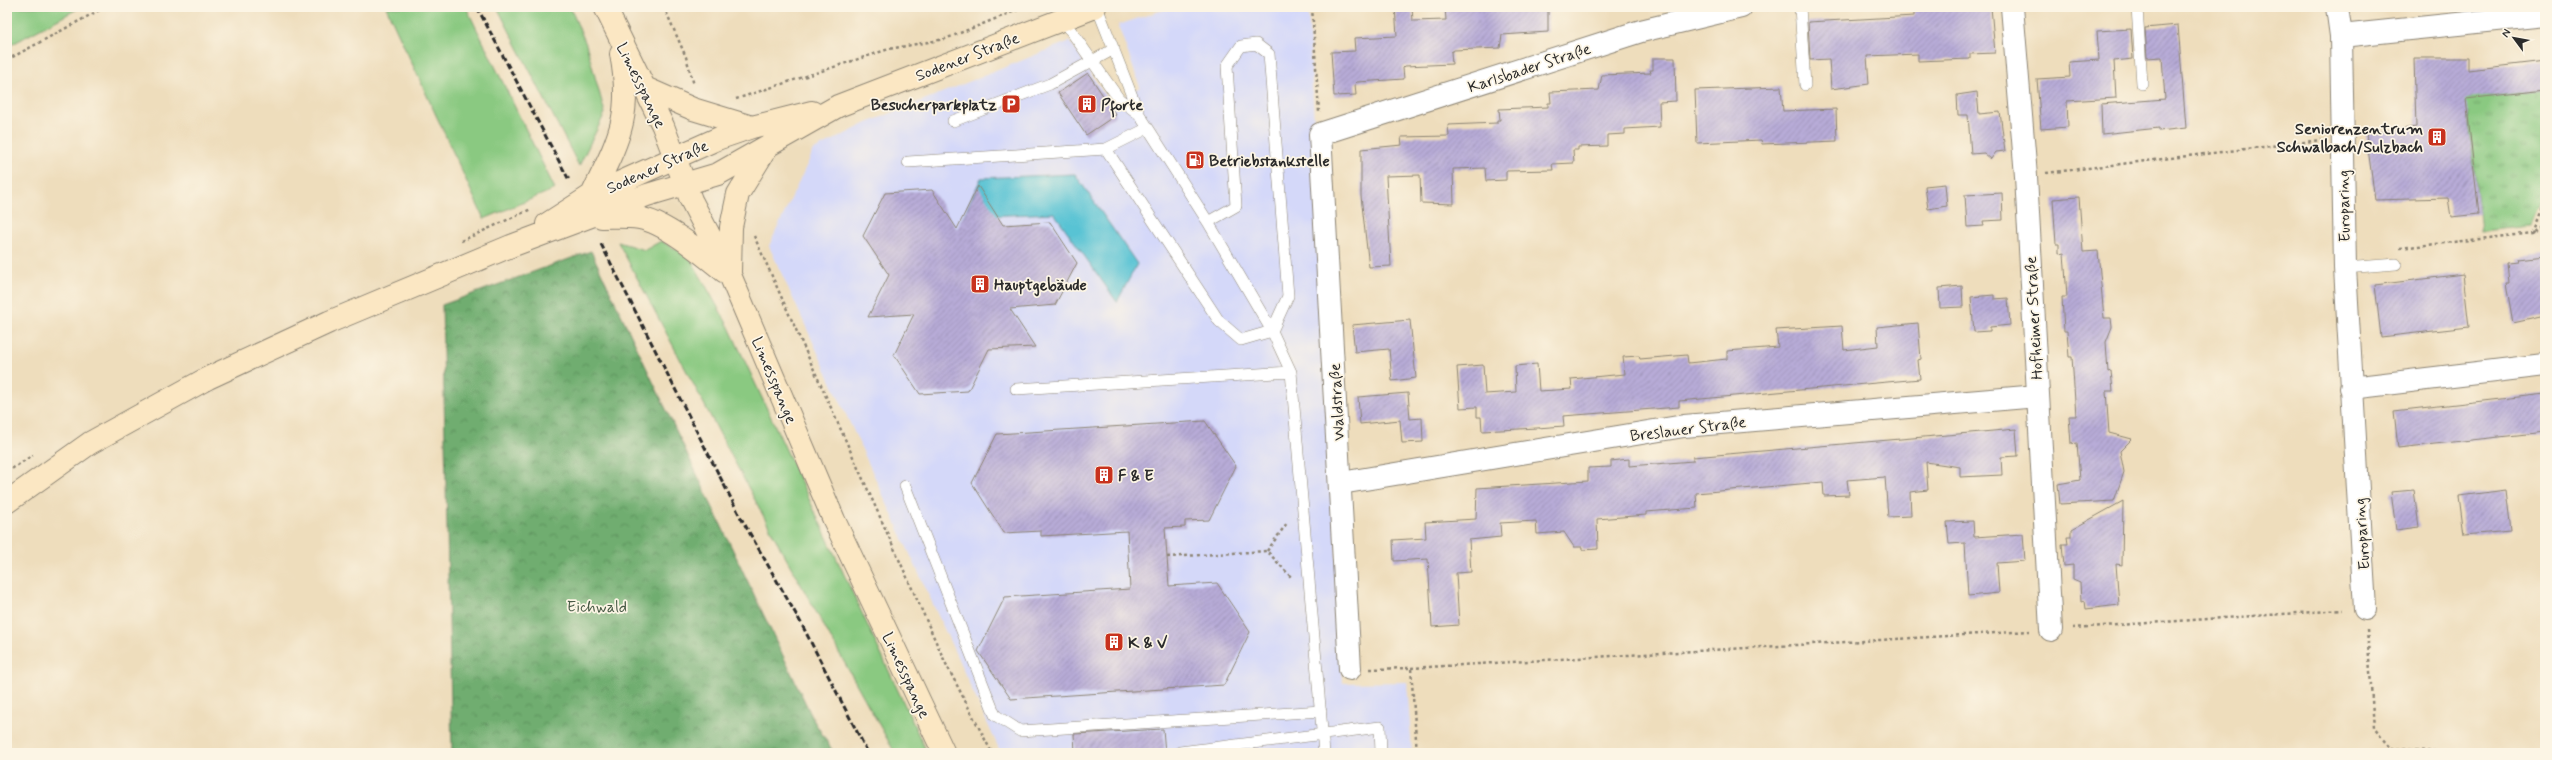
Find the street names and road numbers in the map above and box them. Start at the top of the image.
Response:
street label: Sodener Straße [913,28,1022,87]
street label: Limesspange [611,39,670,132]
street label: Karlsbader Straße [1465,39,1594,98]
street label: Sodener Straße [603,135,712,199]
street label: Europaring [2333,170,2356,242]
street label: Hofheimer Straße [2021,255,2048,380]
street label: Limesspange [746,334,801,427]
street label: Waldstraße [1325,362,1350,441]
street label: Breslauer Straße [1629,412,1748,447]
street label: Europaring [2350,497,2375,571]
street label: Limesspange [877,629,935,722]

